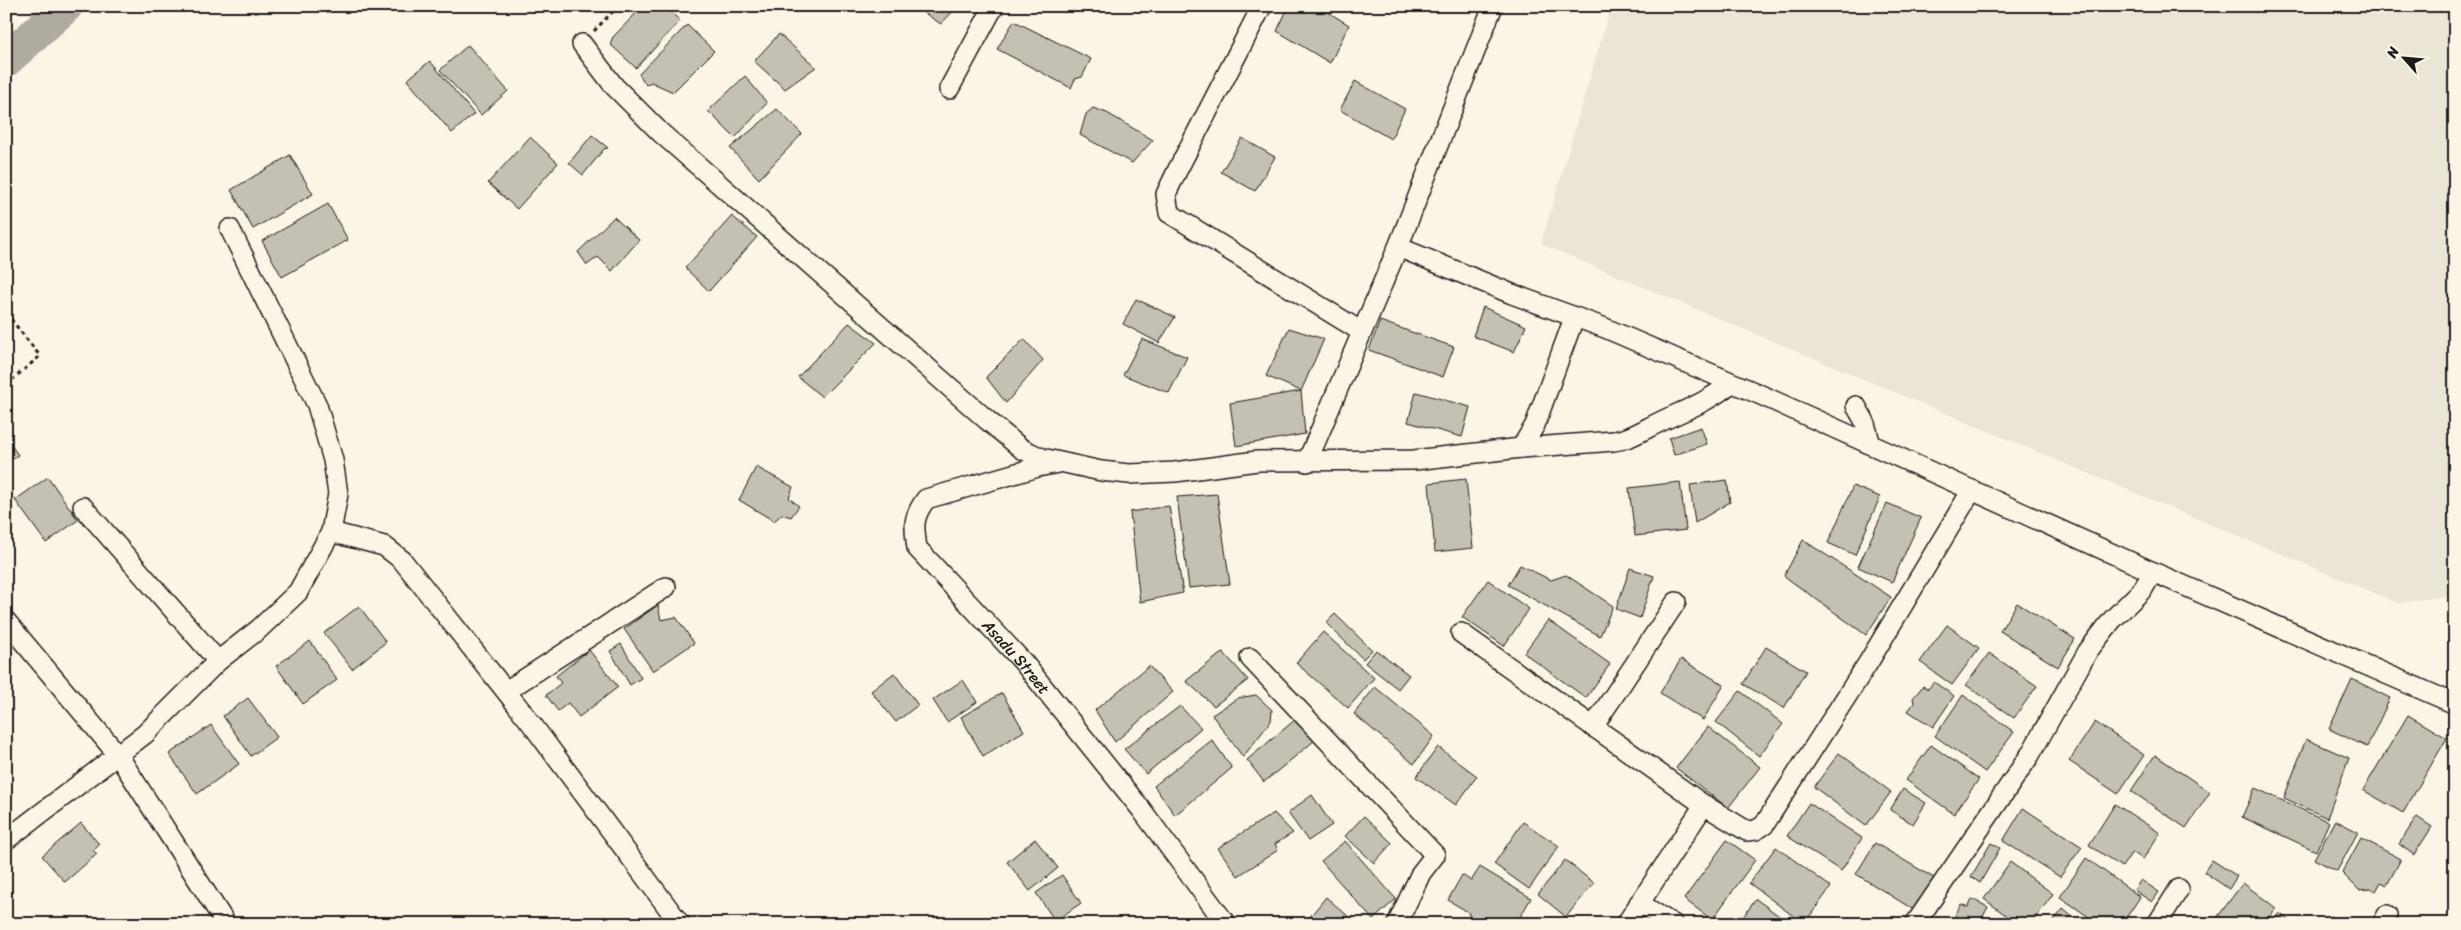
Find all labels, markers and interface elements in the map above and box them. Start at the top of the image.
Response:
north arrow [2378,32,2428,82]
text: N [2379,42,2406,63]
street label: Asadu Street [974,612,1058,701]

